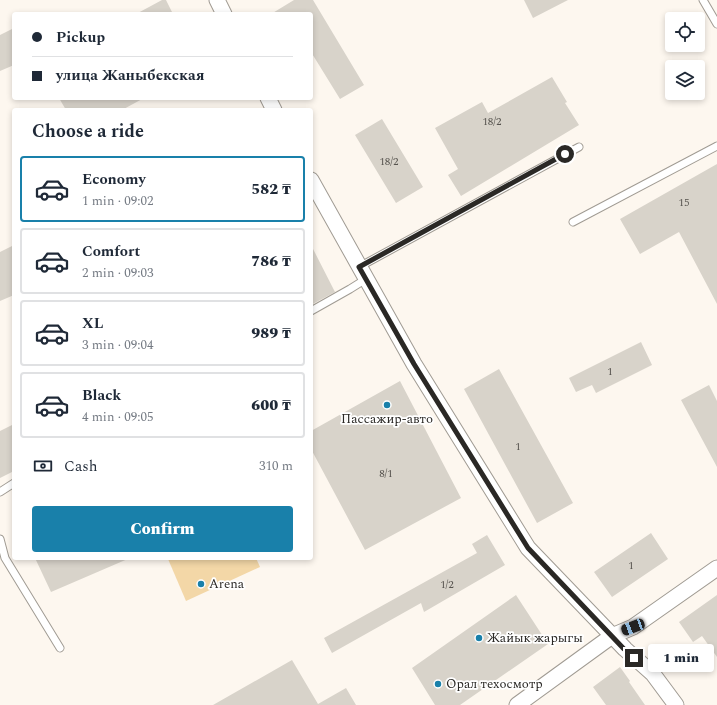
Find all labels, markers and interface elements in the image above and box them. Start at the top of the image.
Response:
map controls [665,12,705,100]
button: locate [665,12,705,52]
text: Pickup [56,26,105,49]
button: layers [665,60,705,100]
text: улица Жаныбекская [56,64,205,87]
house number: 18/2 [482,113,502,130]
text: Choose a ride [32,118,144,145]
route start [556,145,574,163]
house number: 18/2 [379,153,399,170]
text: Economy [82,168,146,191]
icon: car [34,171,70,207]
text: 582 ₸ [251,178,291,201]
text: 1 min · 09:02 [82,191,154,211]
house number: 15 [679,194,690,211]
text: Comfort [82,240,140,263]
icon: car [34,243,70,279]
text: 786 ₸ [251,250,291,273]
text: 2 min · 09:03 [82,263,154,283]
text: XL [82,312,103,335]
icon: car [34,315,70,351]
text: 989 ₸ [251,322,291,345]
text: 3 min · 09:04 [82,335,154,355]
house number: 1 [607,363,613,380]
text: Black [82,384,121,407]
icon: car [34,387,70,423]
text: 600 ₸ [251,394,291,417]
marker: Пассажир-авто [382,400,392,410]
text: 4 min · 09:05 [82,407,154,427]
place label: Пассажир-авто [341,409,433,429]
house number: 1 [515,438,521,455]
icon: cash [32,455,54,477]
text: Cash [64,455,97,478]
text: 310 m [259,456,293,476]
house number: 8/1 [379,465,393,482]
button: Confirm [32,506,293,552]
house number: 1 [628,557,634,574]
place label: Arena [209,574,245,594]
house number: 1/2 [440,576,454,593]
marker: Arena [196,579,206,589]
car [620,617,646,637]
place label: Жайык жарыгы [487,628,583,648]
marker: Жайык жарыгы [474,633,484,643]
callout: 1 min [648,644,714,672]
text: 1 min [663,648,699,668]
route end [625,649,643,667]
place label: Орал техосмотр [446,674,543,694]
marker: Орал техосмотр [433,679,443,689]

